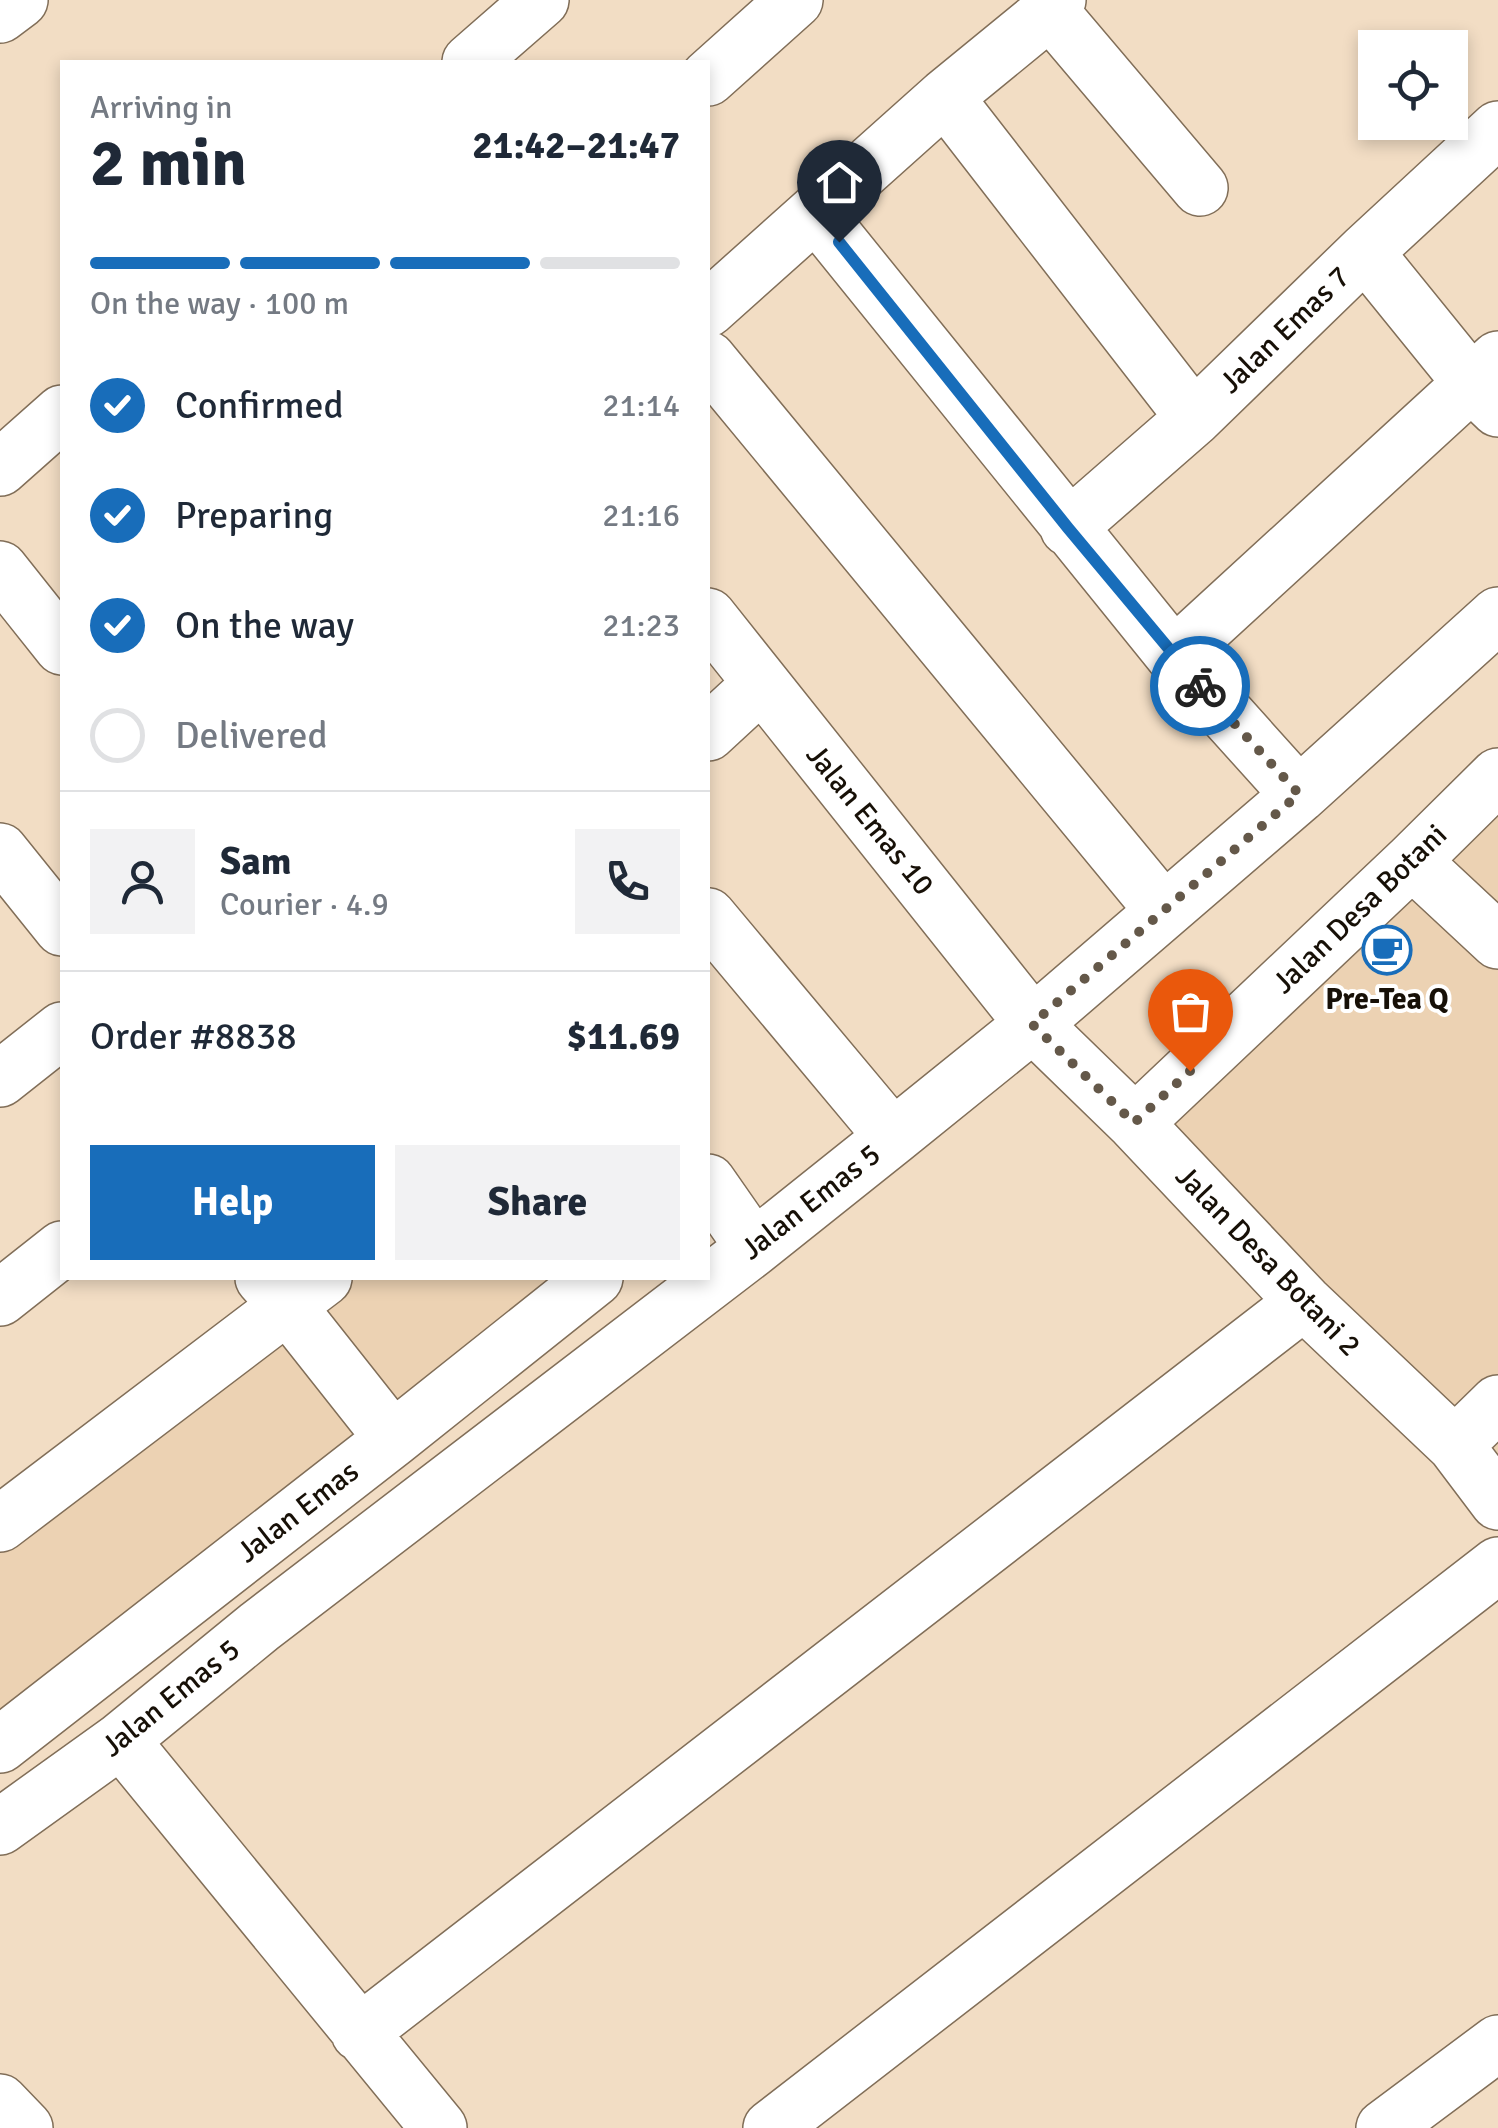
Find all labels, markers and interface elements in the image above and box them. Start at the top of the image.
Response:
map controls [1358,30,1468,140]
button: locate [1358,30,1468,140]
text: Arriving in [90,88,232,127]
text: 21:42–21:47 [472,122,680,169]
text: 2 min [90,124,247,204]
pin [797,140,882,243]
icon: home [812,155,867,210]
street label: Jalan Emas 7 [1212,259,1358,401]
text: On the way · 100 m [90,284,349,323]
icon: check [90,378,145,433]
text: Confirmed [175,382,344,429]
text: 21:14 [602,386,680,425]
icon: check [90,488,145,543]
text: Preparing [175,492,333,539]
text: 21:16 [602,496,680,535]
icon: check [90,598,145,653]
text: On the way [175,602,354,649]
text: 21:23 [602,606,680,645]
courier [1150,636,1250,736]
icon: bike [1173,659,1228,714]
text: Delivered [175,712,328,759]
street label: Jalan Emas 10 [798,737,942,903]
street label: Jalan Desa Botani [1265,817,1455,1001]
button: person [90,829,195,934]
button: phone [575,829,680,934]
text: Sam [220,838,291,885]
text: Courier · 4.9 [220,885,389,924]
cafe icon: Pre-Tea Q [1361,924,1413,976]
pin [1148,969,1233,1072]
place label: Pre-Tea Q [1325,981,1449,1018]
icon: bag [1163,984,1218,1039]
text: Order #8838 [90,1013,297,1060]
text: $11.69 [567,1013,680,1060]
street label: Jalan Emas 5 [734,1136,888,1268]
button: Help [90,1145,375,1260]
button: Share [395,1145,680,1260]
street label: Jalan Desa Botani 2 [1168,1158,1368,1364]
street label: Jalan Emas [230,1453,366,1571]
street label: Jalan Emas 5 [94,1631,248,1765]

